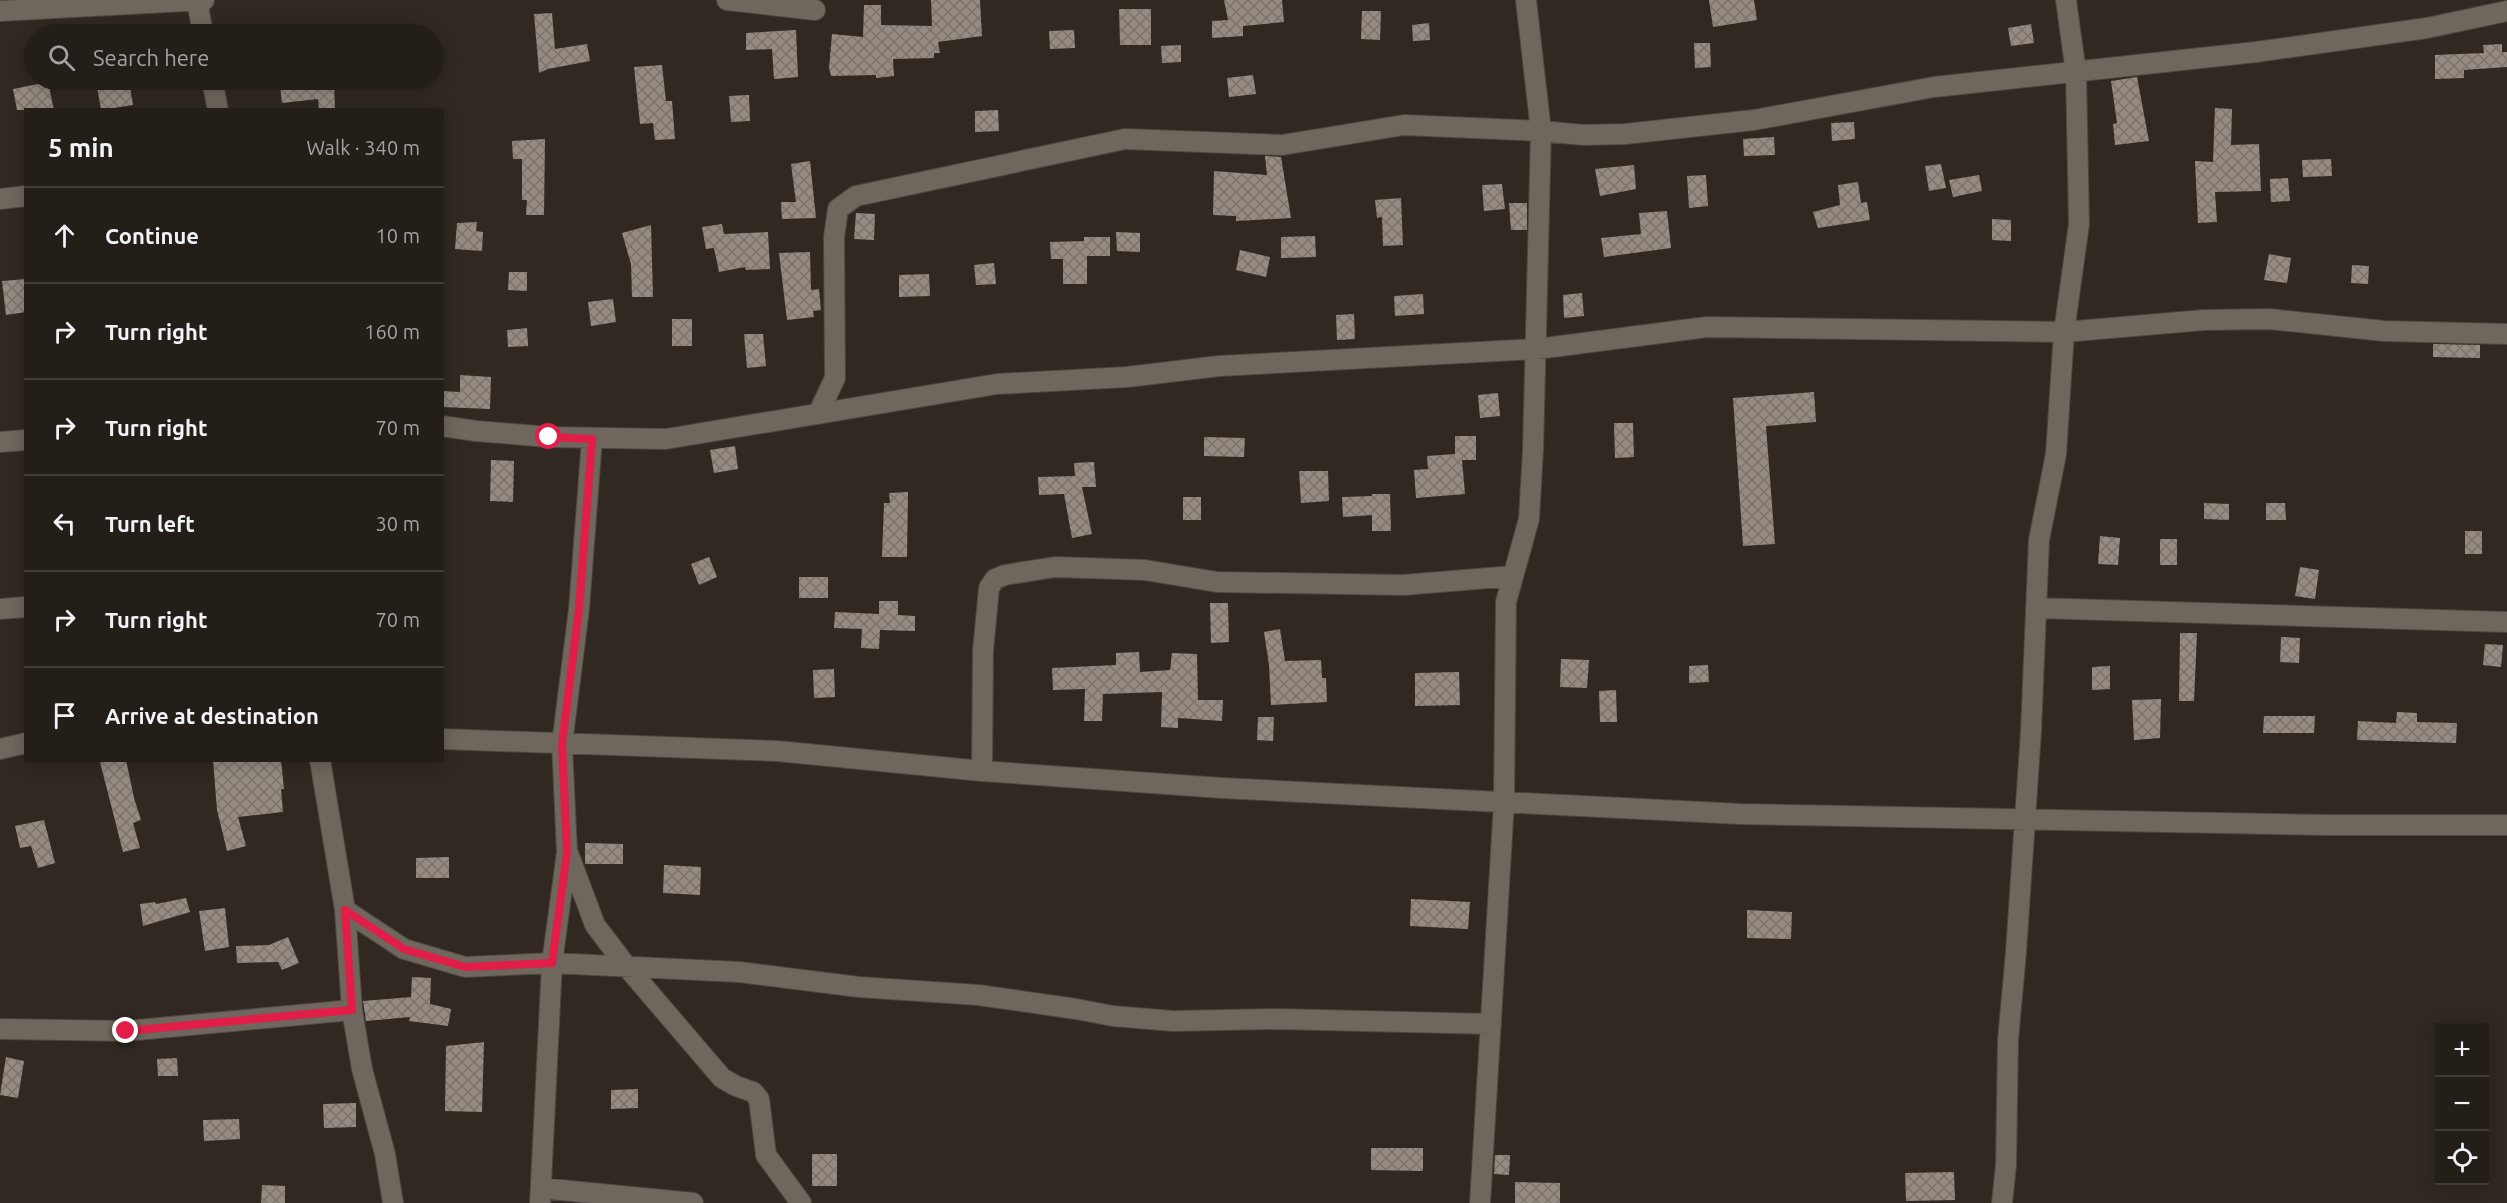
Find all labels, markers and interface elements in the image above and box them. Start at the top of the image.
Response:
search box [24,24,444,90]
icon: search [45,41,78,74]
text: Search here [93,45,209,70]
text: 5 min [48,133,114,162]
text: Walk · 340 m [307,136,420,159]
icon: ahead [48,219,81,252]
text: Continue [105,223,199,248]
text: 10 m [376,224,420,247]
icon: right [48,315,81,348]
text: Turn right [105,319,207,344]
text: 160 m [364,320,420,343]
icon: right [48,411,81,444]
text: Turn right [105,415,207,440]
text: 70 m [376,416,420,439]
route start [535,423,561,449]
icon: left [48,507,81,540]
text: Turn left [105,511,195,536]
text: 30 m [376,512,420,535]
icon: right [48,603,81,636]
text: Turn right [105,607,207,632]
text: 70 m [376,608,420,631]
icon: arrive [48,699,81,732]
text: Arrive at destination [105,703,319,728]
route end [112,1017,138,1043]
map controls [2435,1023,2489,1185]
button: + [2435,1023,2489,1077]
button: − [2435,1077,2489,1131]
button: locate [2435,1131,2489,1185]

